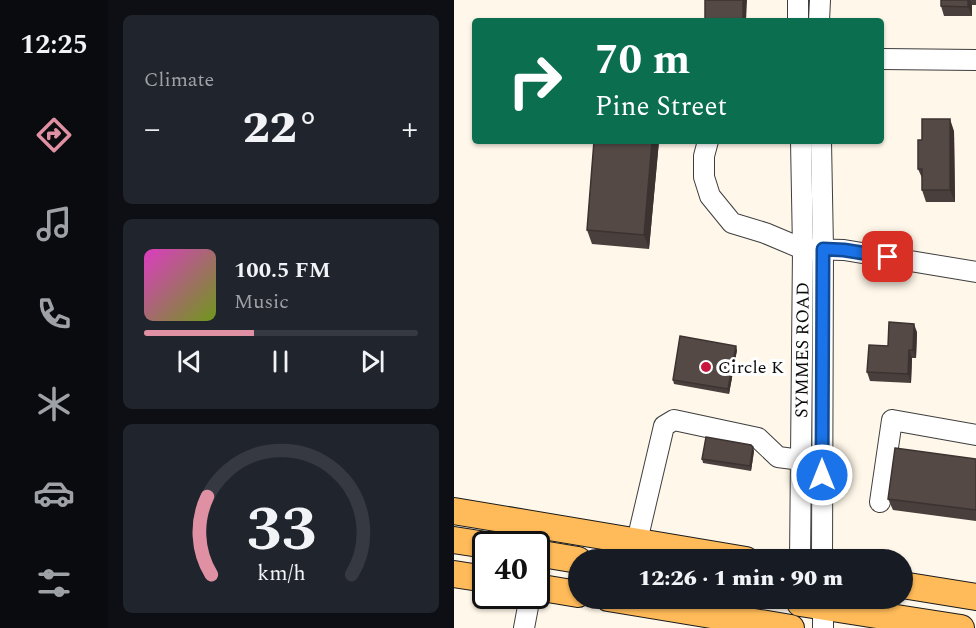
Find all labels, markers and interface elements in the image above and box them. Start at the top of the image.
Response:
text: 12:25 [20,24,88,66]
text: 70 m [595,29,690,92]
icon: right [496,42,574,120]
text: Climate [144,65,214,95]
text: Pine Street [595,86,727,128]
text: 22° [243,94,319,163]
text: − [144,104,161,154]
text: + [401,104,418,154]
icon: directions [33,114,75,156]
icon: music [33,203,75,245]
pin [862,231,913,282]
icon: arrive [871,240,904,273]
text: 100.5 FM [234,254,331,287]
street label: SYMMES ROAD [788,282,817,418]
text: Music [234,287,289,317]
icon: phone [33,293,75,335]
icon: previous [173,345,206,378]
icon: pause [264,345,297,378]
icon: next [356,345,389,378]
place label: Circle K [718,354,784,381]
marker: Circle K [699,360,713,374]
icon: climate [33,383,75,425]
position arrow [790,443,854,507]
icon: car [33,472,75,514]
text: 33 [246,484,316,579]
speed limit sign: 40 [472,531,550,609]
text: km/h [257,558,305,591]
icon: filters [33,562,75,604]
text: 12:26 · 1 min · 90 m [638,562,843,595]

